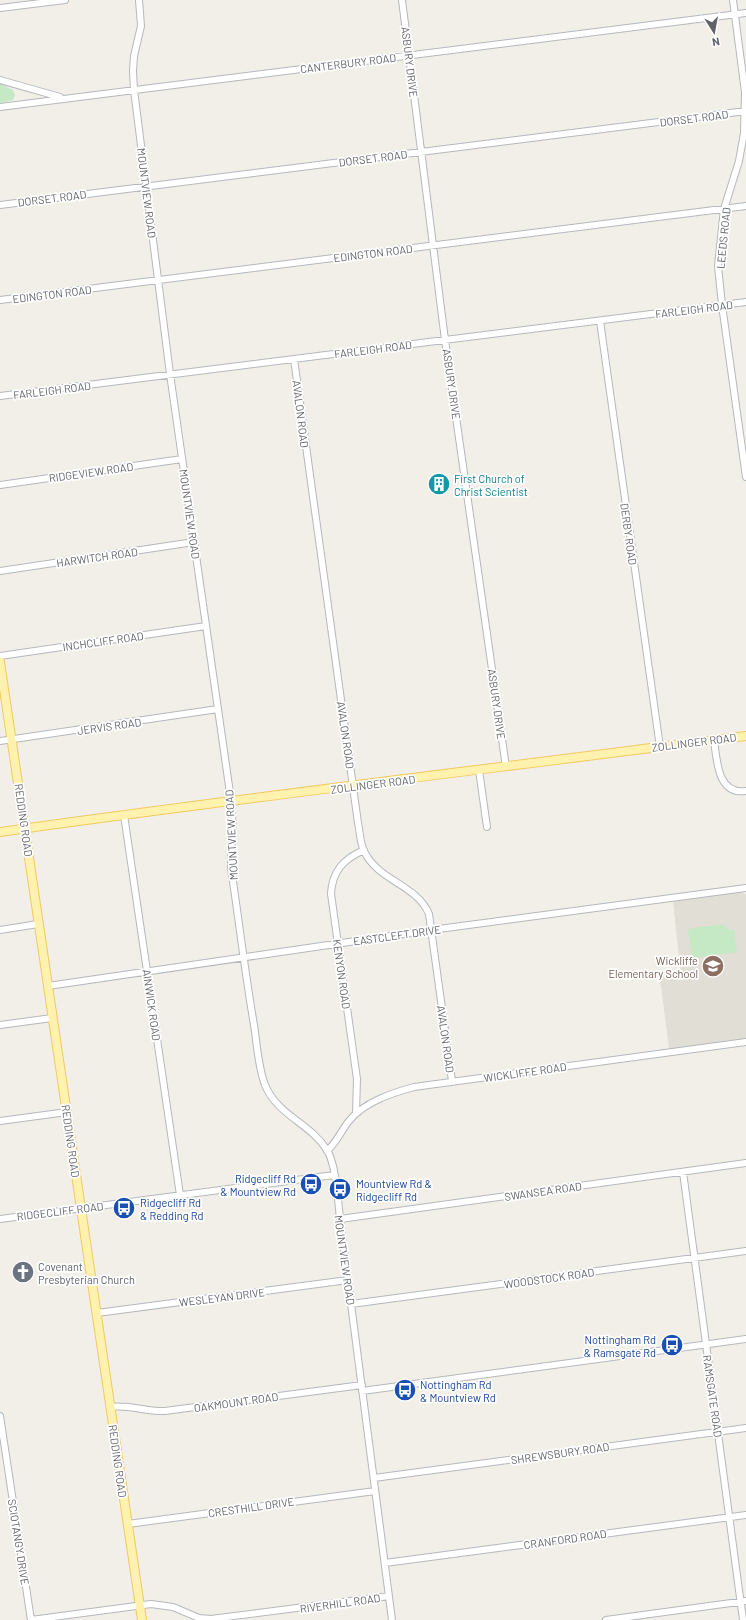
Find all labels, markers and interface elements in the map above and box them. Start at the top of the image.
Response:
north arrow [694,12,734,52]
street label: ASBURY DRIVE [399,26,421,98]
text: N [711,35,721,49]
street label: CANTERBURY ROAD [299,51,397,75]
street label: DORSET ROAD [659,107,729,129]
street label: MOUNTVIEW ROAD [135,147,159,239]
street label: DORSET ROAD [338,147,408,169]
street label: DORSET ROAD [17,187,87,209]
street label: LEEDS ROAD [713,206,733,270]
street label: EDINGTON ROAD [333,242,414,264]
street label: EDINGTON ROAD [12,283,93,305]
street label: FARLEIGH ROAD [654,298,734,320]
street label: FARLEIGH ROAD [333,338,413,360]
street label: ASBURY DRIVE [441,348,463,420]
street label: FARLEIGH ROAD [12,379,92,401]
street label: AVALON ROAD [290,379,312,449]
street label: RIDGEVIEW ROAD [48,460,134,484]
street label: MOUNTVIEW ROAD [177,468,203,560]
building icon: First Church of Christ Scientist [426,471,452,497]
place label: First Church of Christ Scientist [454,472,528,498]
street label: DERBY ROAD [618,502,640,566]
street label: HARWITCH ROAD [56,545,139,569]
street label: INCHCLIFF ROAD [62,629,145,653]
street label: ASBURY DRIVE [486,668,508,740]
street label: AVALON ROAD [335,700,357,770]
street label: JERVIS ROAD [76,715,142,737]
street label: ZOLLINGER ROAD [651,730,737,754]
street label: ZOLLINGER ROAD [330,772,416,796]
street label: REDDING ROAD [12,783,36,857]
street label: MOUNTVIEW ROAD [222,789,240,881]
street label: EASTCLEFT DRIVE [352,922,442,948]
street label: KENYON ROAD [331,938,353,1010]
school or university icon: Wickliffe Elementary School [700,953,726,979]
place label: Wickliffe Elementary School [608,954,698,980]
street label: AINWICK ROAD [141,968,163,1042]
street label: AVALON ROAD [435,1004,457,1074]
street label: WICKLIFFE ROAD [483,1060,567,1084]
street label: REDDING ROAD [59,1104,83,1178]
bus stop icon: Ridgecliff Rd & Mountview Rd [298,1171,324,1197]
place label: Ridgecliff Rd & Mountview Rd [220,1172,296,1198]
bus stop icon: Mountview Rd & Ridgecliff Rd [327,1176,353,1202]
place label: Mountview Rd & Ridgecliff Rd [356,1177,432,1203]
street label: SWANSEA ROAD [503,1179,583,1203]
bus stop icon: Ridgecliff Rd & Redding Rd [111,1195,137,1221]
place label: Ridgecliff Rd & Redding Rd [140,1196,204,1222]
street label: RIDGECLIFF ROAD [16,1199,104,1223]
street label: MOUNTVIEW ROAD [332,1214,358,1306]
church icon: Covenant Presbyterian Church [10,1259,36,1285]
place label: Covenant Presbyterian Church [38,1260,135,1286]
street label: WOODSTOCK ROAD [503,1265,595,1291]
street label: WESLEYAN DRIVE [178,1285,266,1309]
bus stop icon: Nottingham Rd & Ramsgate Rd [659,1332,685,1358]
place label: Nottingham Rd & Ramsgate Rd [584,1333,656,1359]
street label: RAMSGATE ROAD [701,1354,725,1438]
bus stop icon: Nottingham Rd & Mountview Rd [392,1377,418,1403]
place label: Nottingham Rd & Mountview Rd [420,1378,496,1404]
street label: OAKMOUNT ROAD [193,1390,279,1414]
street label: REDDING ROAD [106,1424,130,1498]
street label: SHREWSBURY ROAD [510,1440,610,1466]
street label: CRESTHILL DRIVE [207,1494,295,1519]
street label: SCIOTANGY DRIVE [6,1498,32,1586]
street label: CRANFORD ROAD [523,1527,607,1551]
street label: RIVERHILL ROAD [299,1591,381,1615]

